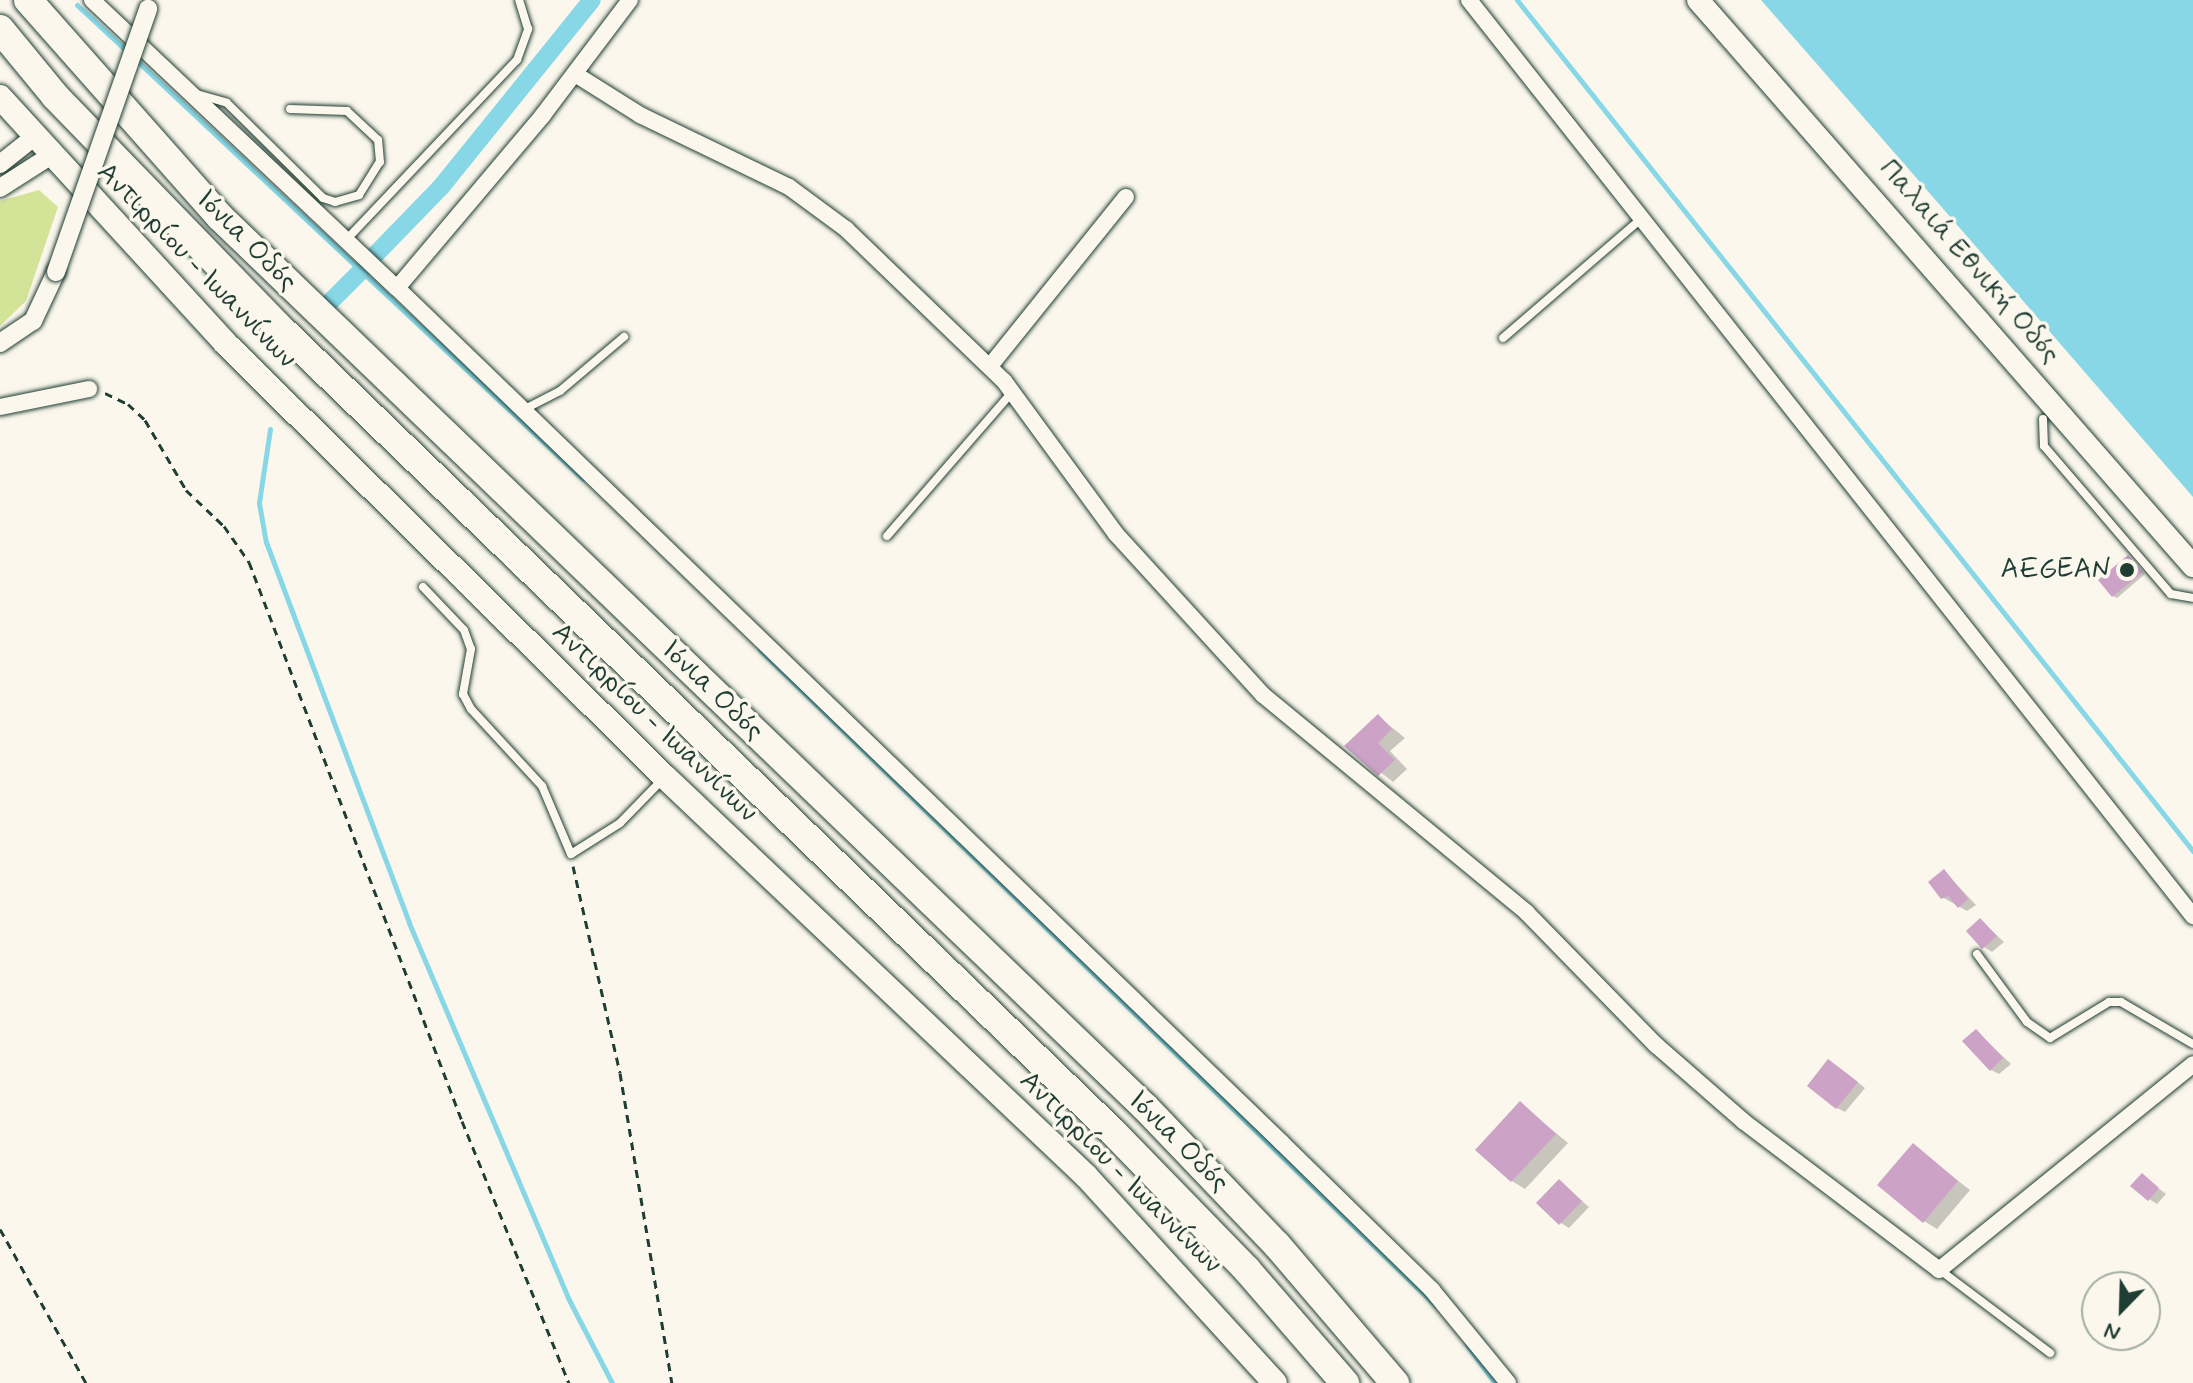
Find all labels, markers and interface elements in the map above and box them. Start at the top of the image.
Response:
street label: Παλαιά Εθνική Οδός [1871,153,2067,371]
street label: Αντιρρίου - Ιωαννίνων [89,156,303,376]
street label: Ιόνια Οδός [188,183,304,299]
place label: AEGEAN [2001,553,2111,587]
marker: AEGEAN [2118,561,2136,579]
street label: Αντιρρίου - Ιωαννίνων [544,616,764,830]
street label: Ιόνια Οδός [654,634,770,748]
street label: Αντιρρίου - Ιωαννίνων [1012,1065,1228,1281]
street label: Ιόνια Οδός [1120,1084,1236,1200]
north arrow [2081,1271,2161,1351]
text: N [2100,1316,2125,1347]

